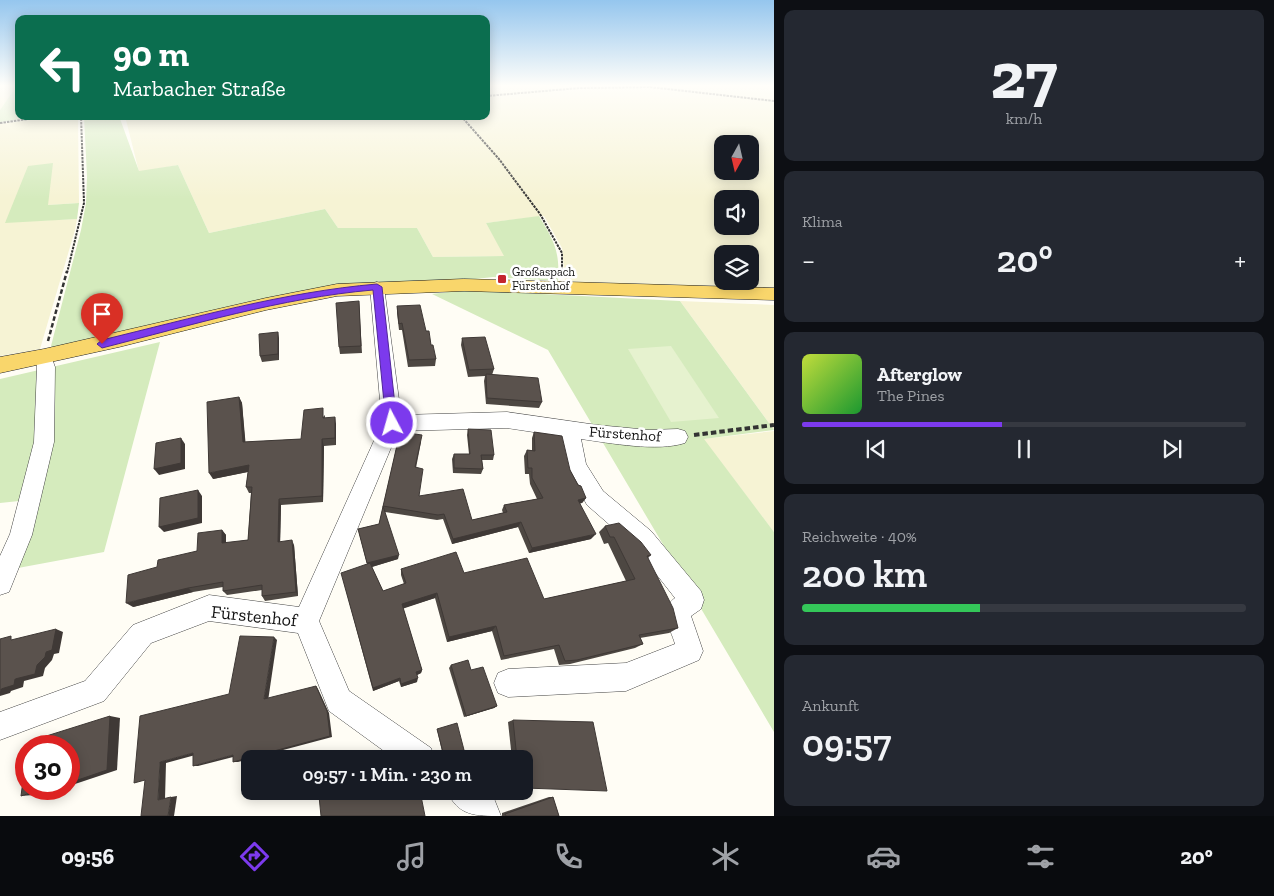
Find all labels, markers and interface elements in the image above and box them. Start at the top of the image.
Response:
text: 90 m [113,33,189,75]
icon: left [30,35,95,100]
text: 27 [990,37,1058,115]
text: Marbacher Straße [113,75,286,102]
text: km/h [1006,109,1042,128]
north arrow [714,135,759,180]
map controls [714,135,759,290]
button: sound [714,190,759,235]
text: Klima [802,212,843,231]
text: 20° [997,236,1053,282]
text: − [802,244,815,277]
text: + [1234,244,1246,277]
button: layers [714,245,759,290]
place label: Großaspach Fürstenhof [512,265,575,293]
marker: Großaspach Fürstenhof [496,273,508,285]
pin [81,293,123,344]
icon: arrive [88,300,116,328]
text: Afterglow [877,363,962,386]
text: The Pines [877,386,944,405]
position arrow [365,396,417,448]
street label: Fürstenhof [589,423,663,446]
icon: previous [862,435,890,463]
icon: pause [1010,435,1038,463]
icon: next [1158,435,1186,463]
text: Reichweite · 40% [802,527,917,546]
text: 200 km [802,551,927,597]
street label: Fürstenhof [210,601,299,632]
text: Ankunft [802,696,859,715]
text: 09:57 [802,720,891,766]
speed limit sign: 30 [15,735,80,800]
text: 09:57 · 1 Min. · 230 m [303,763,472,786]
icon: directions [237,839,272,874]
icon: music [394,839,429,874]
icon: phone [551,839,586,874]
icon: climate [708,839,743,874]
icon: car [866,839,901,874]
icon: filters [1023,839,1058,874]
text: 09:56 [61,843,114,870]
text: 20° [1180,843,1213,870]

